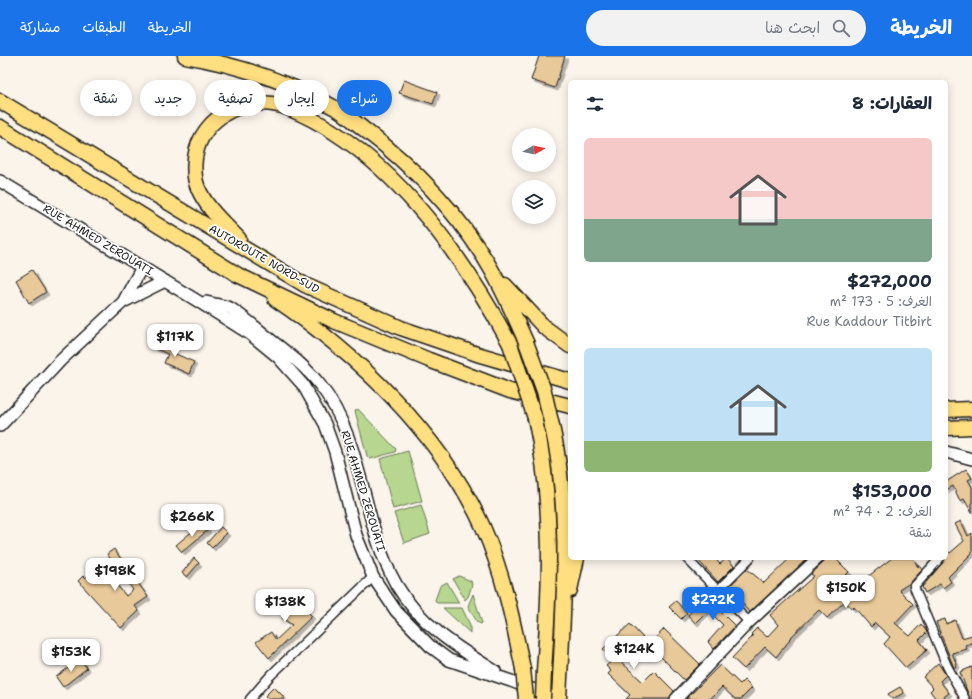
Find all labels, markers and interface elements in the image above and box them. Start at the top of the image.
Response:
search box [586,10,866,46]
text: الخريطة [890,15,952,40]
icon: search [830,17,852,39]
text: مشاركة [20,18,60,36]
text: الطبقات [82,18,126,36]
text: الخريطة [148,18,191,36]
text: ابحث هنا [765,18,820,38]
chip: شقة [80,80,132,116]
chip: جديد [140,80,196,116]
chip: تصفية [204,80,266,116]
chip: إيجار [274,80,329,116]
chip: شراء [337,80,392,116]
text: العقارات: 8 [852,92,932,114]
icon: filters [584,93,606,115]
north arrow [512,128,556,172]
map controls [512,128,556,224]
icon: home [722,164,794,236]
button: layers [512,180,556,224]
street label: RUE AHMED ZEROUATI [40,201,156,279]
street label: AUTOROUTE NORD-SUD [206,221,322,297]
text: $272,000 [847,270,932,292]
text: الغرف: 5 · 173 m² [830,293,932,310]
text: Rue Kaddour Titbirt [807,313,932,330]
pin: $117K [147,324,203,358]
text: $117K [156,328,194,345]
icon: home [722,374,794,446]
street label: RUE AHMED ZEROUATI [337,429,389,553]
text: $153,000 [852,480,932,502]
text: الغرف: 2 · 74 m² [833,503,932,520]
pin: $266K [164,504,220,538]
text: $266K [170,508,214,525]
text: شقة [909,524,932,541]
pin: $198K [87,558,143,592]
text: $198K [94,562,136,579]
pin: $150K [818,575,874,609]
text: $150K [826,579,866,596]
pin: $272K [685,587,741,621]
pin: $138K [257,589,313,623]
text: $272K [691,591,735,608]
text: $138K [264,593,306,610]
pin: $124K [606,636,662,670]
pin: $153K [43,639,99,673]
text: $124K [614,640,654,657]
text: $153K [51,643,91,660]

